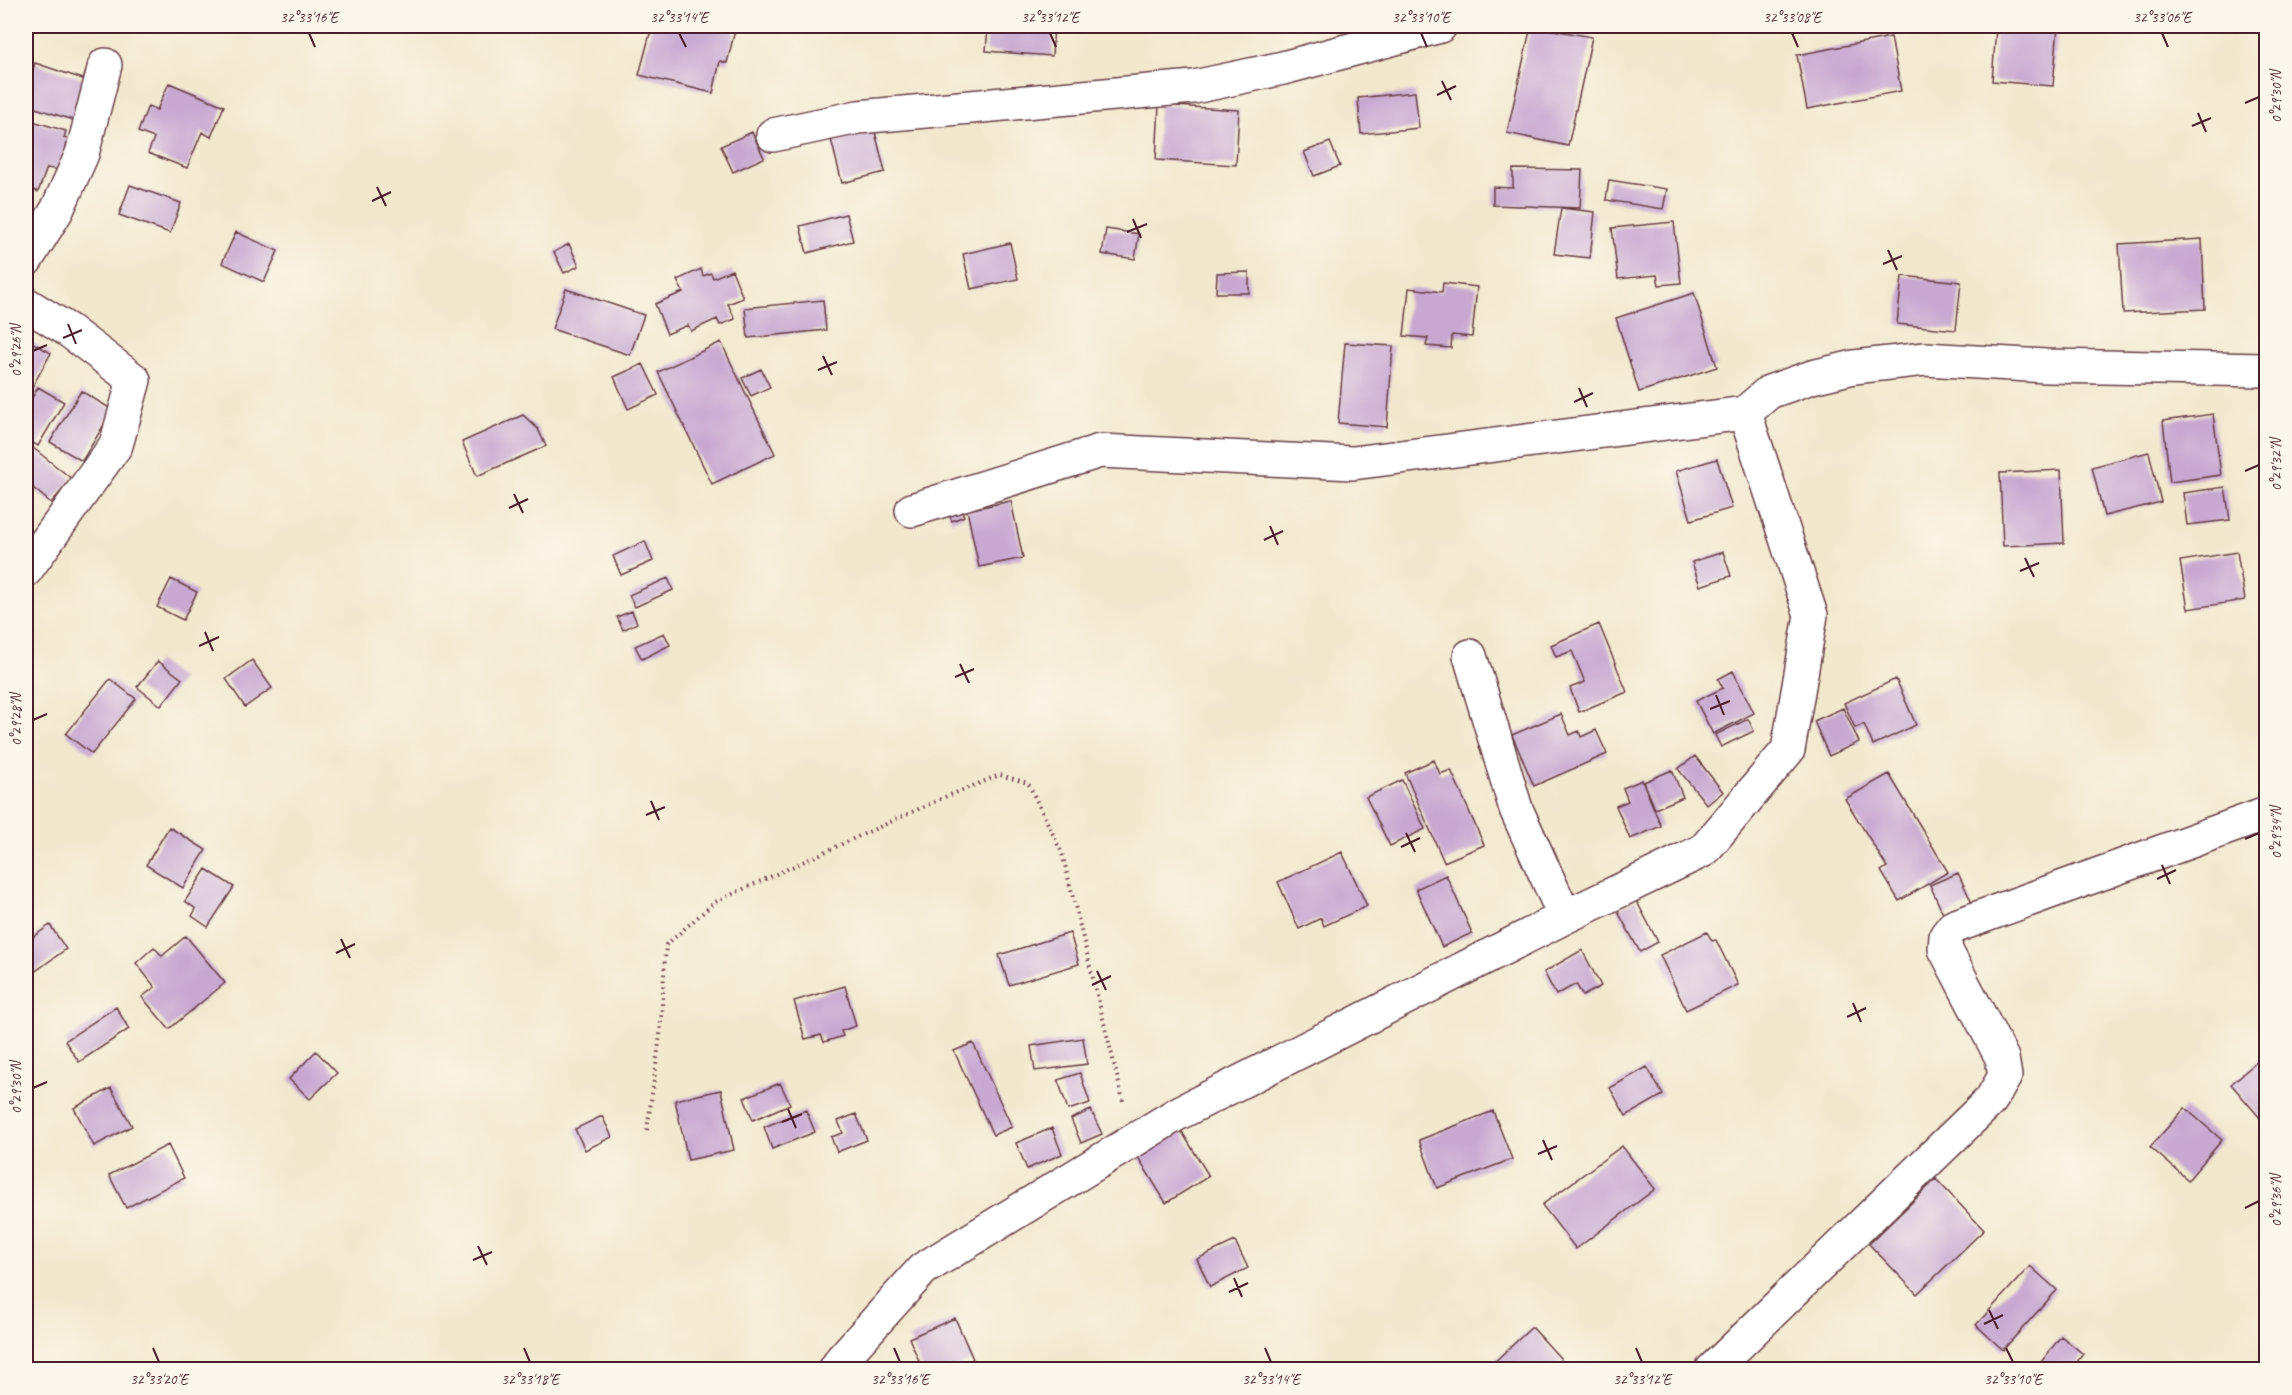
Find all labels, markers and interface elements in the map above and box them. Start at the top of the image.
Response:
text: 32°33'16"E [280,8,340,27]
text: 32°33'14"E [650,8,710,27]
text: 32°33'12"E [1021,8,1081,27]
text: 32°33'10"E [1392,8,1452,27]
text: 32°33'08"E [1763,8,1823,27]
text: 32°33'06"E [2133,8,2193,27]
text: 0°29'30"N [2267,68,2286,123]
text: 0°29'26"N [7,322,26,377]
text: 0°29'32"N [2267,436,2286,491]
text: 0°29'28"N [7,691,26,746]
text: 0°29'34"N [2267,804,2286,859]
text: 0°29'30"N [7,1059,26,1114]
text: 0°29'36"N [2267,1172,2286,1227]
text: 32°33'20"E [130,1370,190,1389]
text: 32°33'18"E [501,1370,561,1389]
text: 32°33'16"E [871,1370,931,1389]
text: 32°33'14"E [1242,1370,1302,1389]
text: 32°33'12"E [1613,1370,1673,1389]
text: 32°33'10"E [1984,1370,2044,1389]

